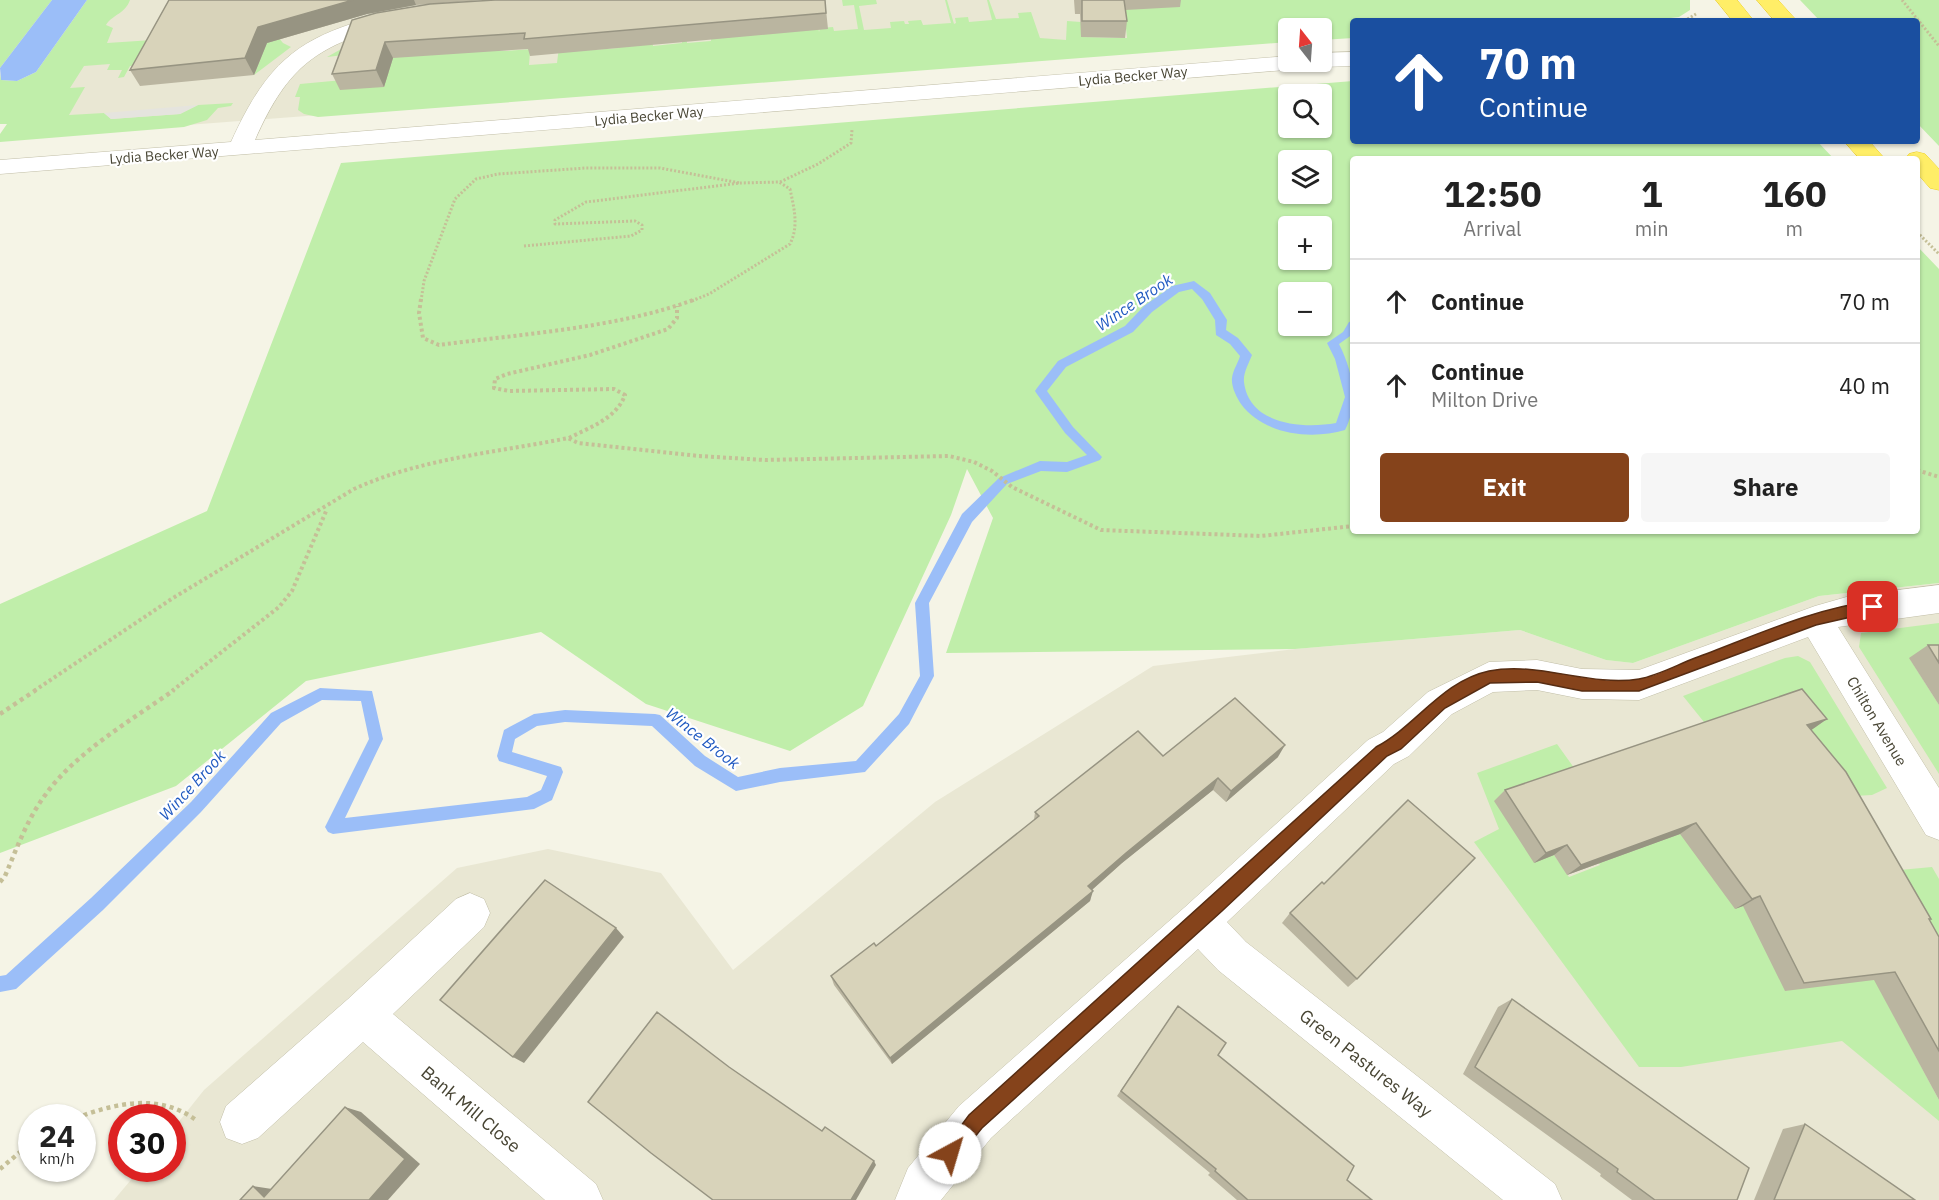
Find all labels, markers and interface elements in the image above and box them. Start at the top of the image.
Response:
north arrow [1278,18,1332,72]
map controls [1278,18,1332,336]
text: 70 m [1479,36,1577,91]
icon: ahead [1380,42,1458,120]
street label: Lydia Becker Way [1078,62,1188,90]
button: search [1278,84,1332,138]
text: Continue [1479,89,1588,124]
street label: Lydia Becker Way [594,102,704,130]
street label: Lydia Becker Way [109,142,219,168]
button: layers [1278,150,1332,204]
text: 12:50 [1443,170,1542,217]
text: 1 [1641,170,1663,217]
text: 160 [1762,170,1827,217]
text: Arrival [1463,215,1522,242]
text: min [1635,215,1669,242]
text: m [1786,215,1803,242]
button: + [1278,216,1332,270]
water label: Wince Brook [1092,269,1177,335]
button: − [1278,282,1332,336]
icon: ahead [1380,285,1413,318]
text: Continue [1431,287,1524,316]
text: 70 m [1839,287,1890,316]
text: Continue [1431,357,1524,386]
icon: ahead [1380,369,1413,402]
text: 40 m [1839,371,1890,400]
text: Milton Drive [1431,386,1538,413]
button: Exit [1380,453,1629,522]
button: Share [1641,453,1890,522]
pin [1847,581,1898,632]
icon: arrive [1856,590,1889,623]
street label: Chilton Avenue [1843,673,1911,769]
water label: Wince Brook [662,703,745,774]
water label: Wince Brook [155,745,230,824]
street label: Green Pastures Way [1295,1004,1437,1122]
street label: Bank Mill Close [416,1061,526,1157]
speed limit sign: 30 [108,1104,186,1182]
text: 24 [39,1116,75,1155]
position arrow [918,1121,982,1185]
text: km/h [39,1149,75,1168]

